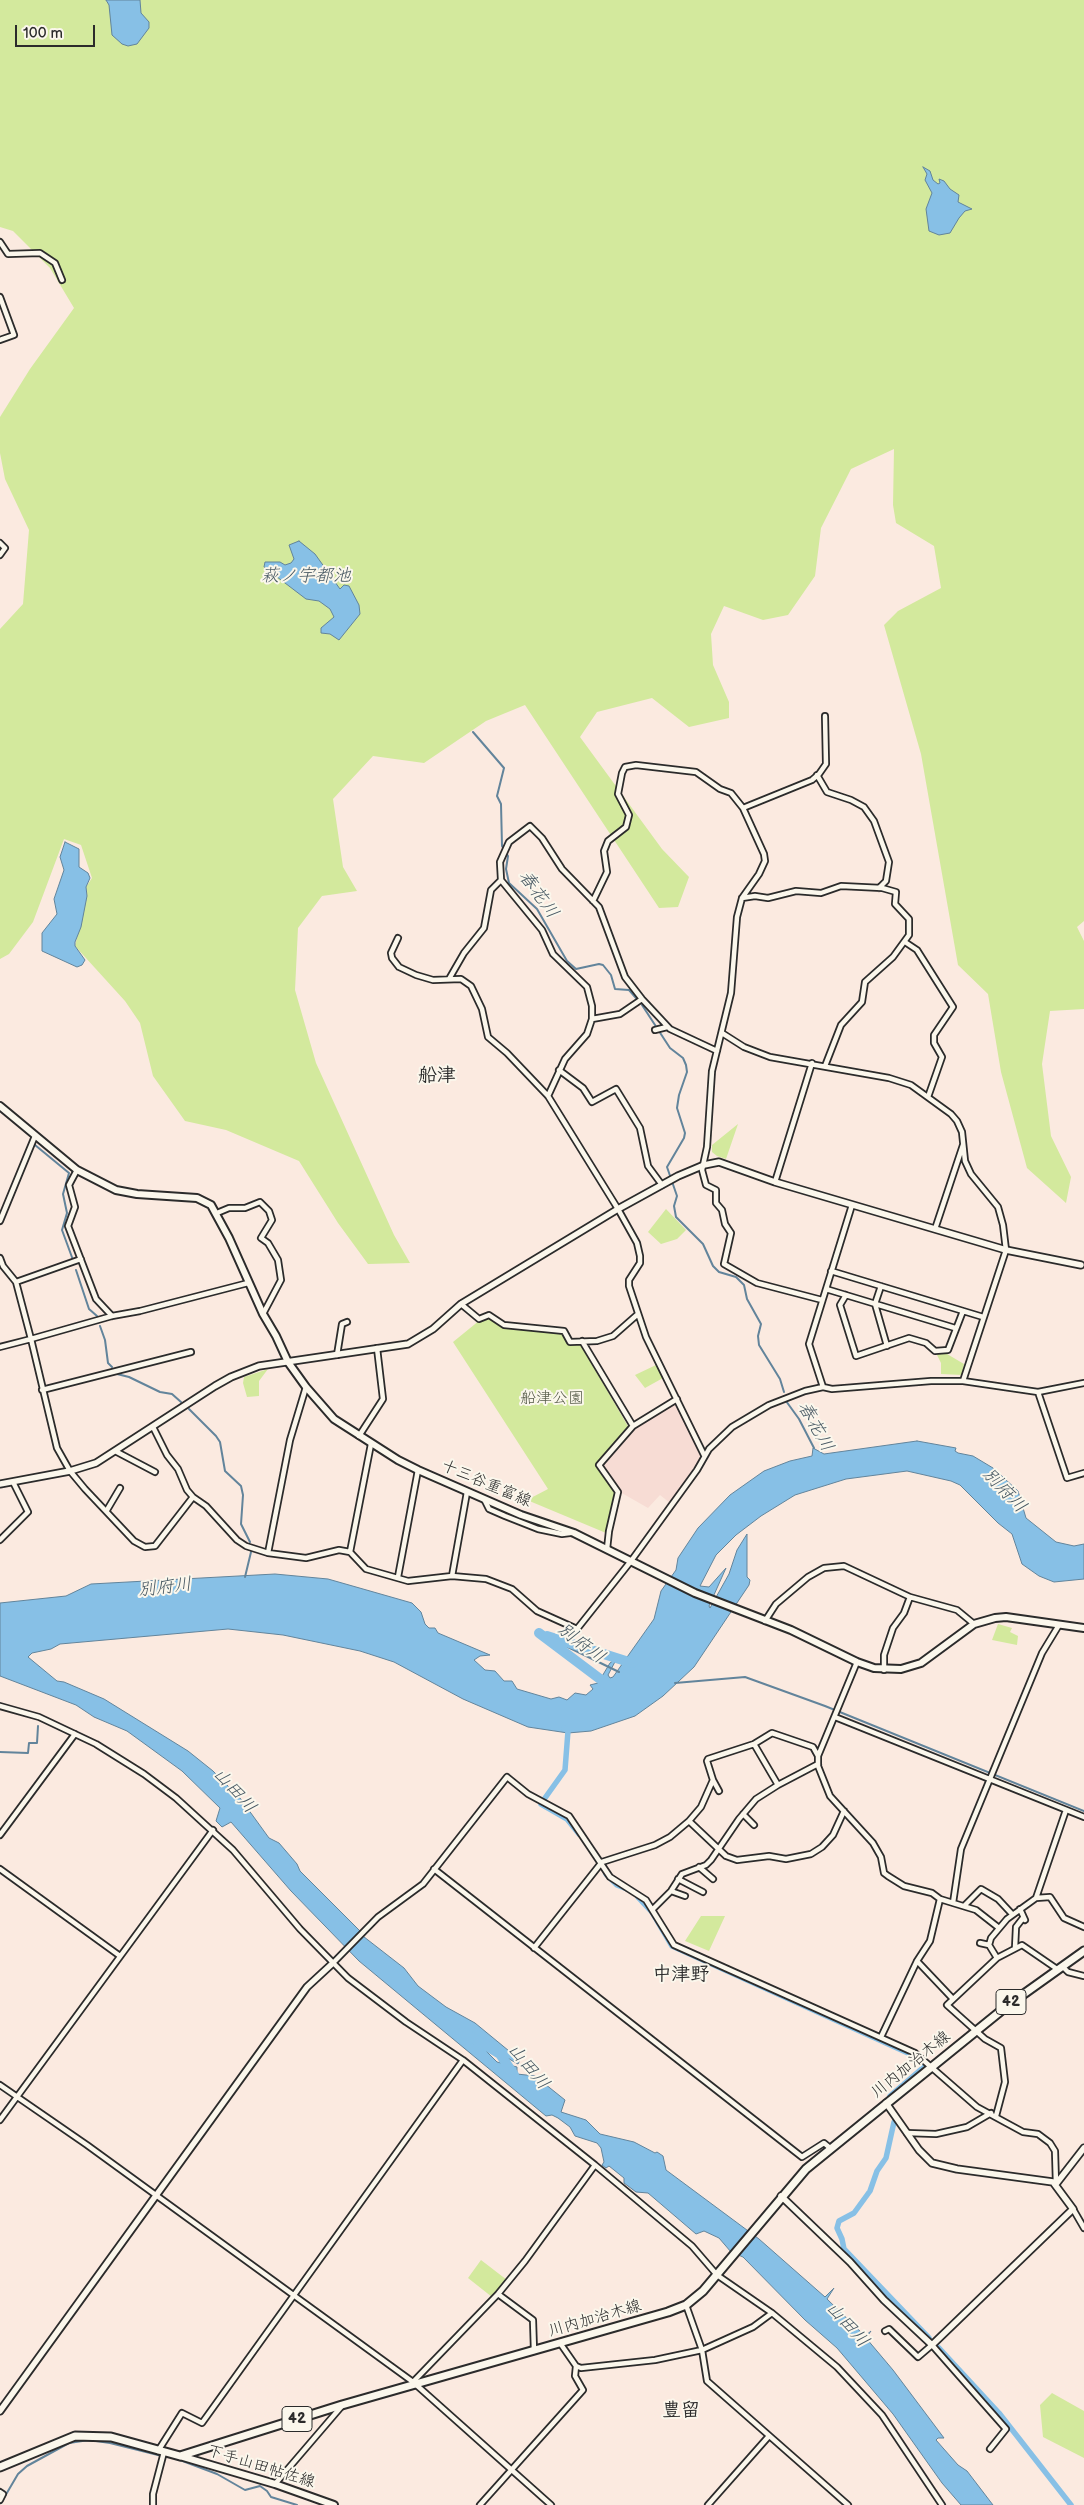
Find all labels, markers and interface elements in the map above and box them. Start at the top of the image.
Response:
scale bar [18,15,98,47]
text: 100 m [23,24,63,43]
water label: 萩ノ宇都池 [261,565,351,587]
water label: 春花川 [513,867,563,923]
district label: 船津 [418,1065,456,1087]
park label: 船津公園 [520,1389,584,1409]
water label: 春花川 [792,1398,838,1456]
street label: 十三谷重富線 [438,1456,534,1512]
water label: 別府川 [977,1464,1031,1518]
water label: 別府川 [137,1574,193,1602]
water label: 別府川 [553,1619,609,1669]
water label: 山田川 [208,1764,260,1818]
district label: 中津野 [653,1964,709,1986]
road number: 42 [996,1990,1026,2014]
street label: 川内加治木線 [868,2027,954,2103]
water label: 山田川 [502,2039,554,2095]
street label: 川内加治木線 [546,2297,644,2341]
water label: 山田川 [821,2298,873,2352]
district label: 豊留 [662,2400,700,2422]
road number: 42 [282,2406,312,2432]
street label: 下手山田帖佐線 [205,2441,317,2493]

